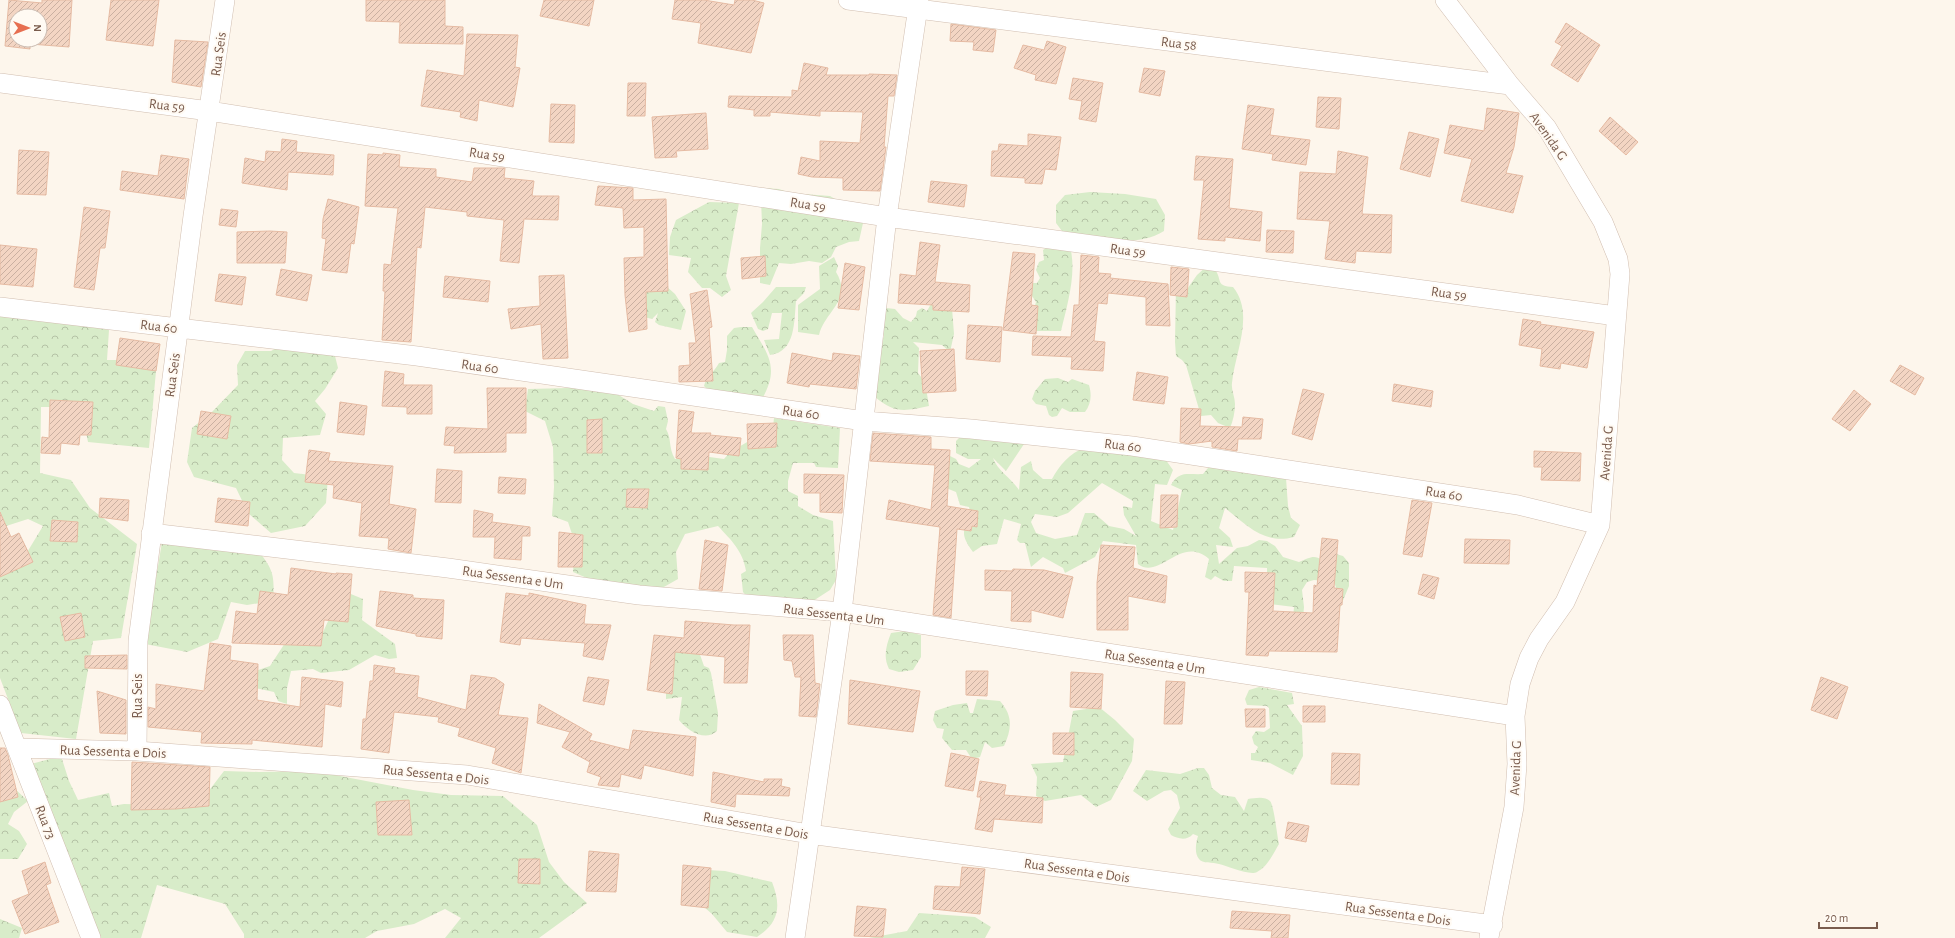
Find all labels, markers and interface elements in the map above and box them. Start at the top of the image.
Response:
north arrow [8,8,48,48]
text: N [32,24,43,32]
street label: Rua Seis [209,31,229,77]
street label: Rua 58 [1160,35,1198,53]
street label: Rua 59 [148,97,186,115]
street label: Avenida G [1527,110,1570,163]
street label: Rua 59 [468,145,506,165]
street label: Rua 59 [789,195,827,215]
street label: Rua 59 [1109,242,1147,260]
street label: Rua 59 [1430,285,1468,303]
street label: Rua 60 [139,318,178,336]
street label: Rua Seis [163,352,183,398]
street label: Rua 60 [460,357,499,377]
street label: Rua 60 [781,403,820,423]
street label: Avenida G [1598,425,1616,481]
street label: Rua 60 [1103,437,1142,455]
street label: Rua 60 [1424,484,1463,504]
street label: Rua Sessenta e Um [461,564,564,592]
street label: Rua Sessenta e Um [782,602,885,628]
street label: Rua Sessenta e Um [1103,647,1206,677]
street label: Rua Seis [131,674,145,718]
street label: Avenida G [1508,740,1524,796]
street label: Rua Sessenta e Dois [59,743,167,761]
street label: Rua Sessenta e Dois [382,762,490,788]
street label: Rua 73 [32,804,58,841]
street label: Rua Sessenta e Dois [702,810,810,842]
street label: Rua Sessenta e Dois [1023,857,1131,885]
street label: Rua Sessenta e Dois [1344,900,1452,928]
scale bar [1819,904,1877,930]
text: 20 m [1825,912,1848,924]

